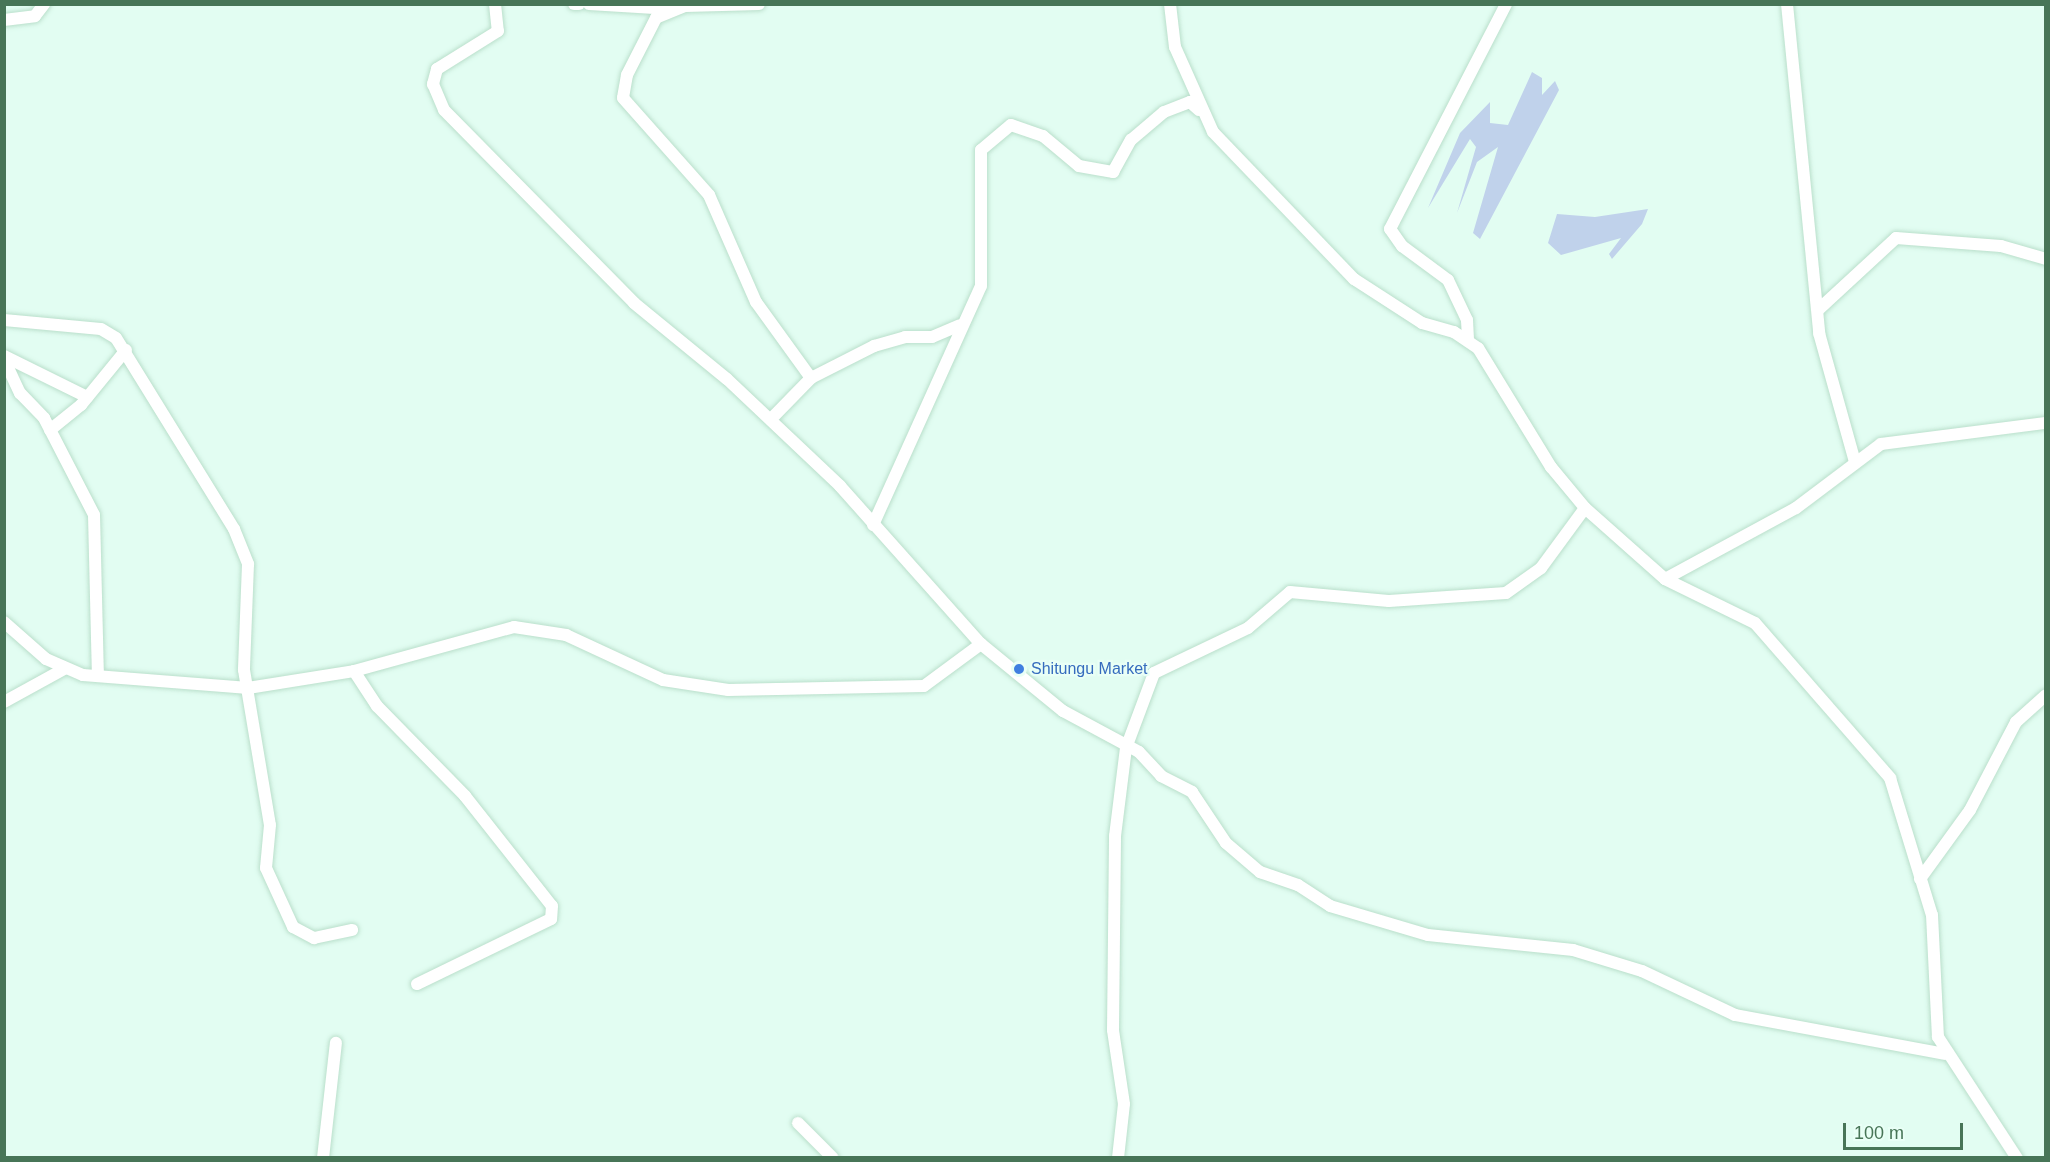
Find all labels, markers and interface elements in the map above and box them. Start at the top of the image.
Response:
place label: Shitungu Market [1031,659,1148,679]
marker: Shitungu Market [1012,662,1026,676]
scale bar [1846,1111,1966,1149]
text: 100 m [1854,1123,1904,1143]

